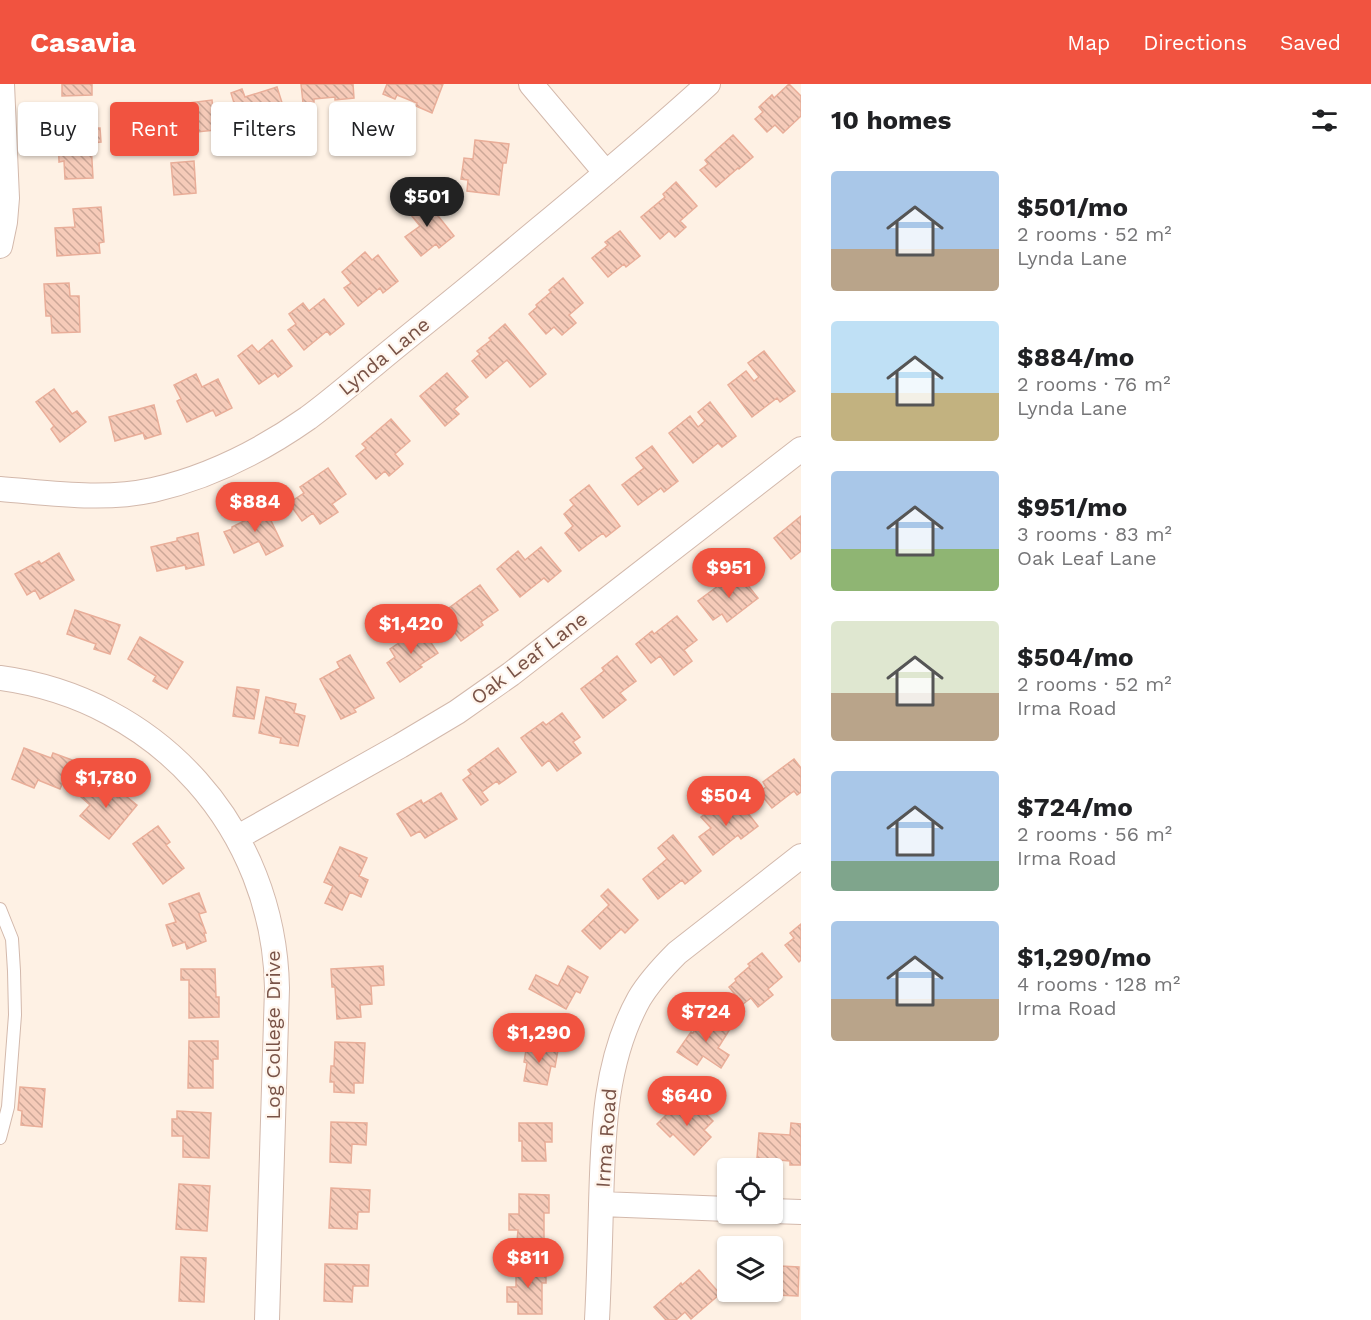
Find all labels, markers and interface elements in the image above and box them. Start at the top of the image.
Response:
text: Casavia [30,26,136,59]
text: Map [1067,30,1110,55]
text: Directions [1143,30,1247,55]
text: Saved [1280,30,1341,55]
chip: Buy [18,102,98,156]
chip: Rent [110,102,199,156]
chip: Filters [211,102,317,156]
chip: New [329,102,416,156]
icon: filters [1308,104,1341,137]
text: 10 homes [831,105,951,135]
pin: $501 [391,177,463,228]
text: $501 [404,184,450,208]
text: $501/mo [1017,192,1128,222]
icon: home [879,195,951,267]
text: 2 rooms · 52 m² [1017,222,1172,246]
text: Lynda Lane [1017,246,1127,270]
street label: Lynda Lane [334,312,434,400]
text: $884/mo [1017,342,1134,372]
icon: home [879,345,951,417]
text: 2 rooms · 76 m² [1017,372,1170,396]
text: Lynda Lane [1017,396,1127,420]
pin: $884 [219,482,291,533]
text: $884 [230,489,280,513]
text: $951/mo [1017,492,1127,522]
icon: home [879,495,951,567]
text: 3 rooms · 83 m² [1017,522,1172,546]
text: Oak Leaf Lane [1017,546,1157,570]
pin: $951 [693,548,765,599]
text: $951 [706,555,752,579]
pin: $1,420 [362,604,460,655]
street label: Oak Leaf Lane [466,606,592,710]
text: $1,420 [379,611,443,635]
text: $504/mo [1017,642,1134,672]
icon: home [879,645,951,717]
text: 2 rooms · 52 m² [1017,672,1172,696]
text: Irma Road [1017,696,1117,720]
pin: $1,780 [57,758,155,809]
text: $1,780 [75,765,137,789]
pin: $504 [690,776,762,827]
text: $504 [701,783,751,807]
text: $724/mo [1017,792,1133,822]
icon: home [879,795,951,867]
text: 2 rooms · 56 m² [1017,822,1172,846]
text: Irma Road [1017,846,1117,870]
text: $1,290/mo [1017,942,1151,972]
icon: home [879,945,951,1017]
street label: Log College Drive [261,950,285,1120]
text: 4 rooms · 128 m² [1017,972,1180,996]
pin: $724 [670,992,742,1043]
text: Irma Road [1017,996,1117,1020]
text: $724 [681,999,731,1023]
pin: $1,290 [490,1013,588,1064]
text: $1,290 [507,1020,571,1044]
pin: $640 [651,1076,723,1127]
text: $640 [662,1083,712,1107]
street label: Irma Road [591,1088,621,1188]
map controls [717,1158,783,1302]
button: locate [717,1158,783,1224]
button: layers [717,1236,783,1302]
pin: $811 [492,1238,564,1289]
text: $811 [507,1245,549,1269]

